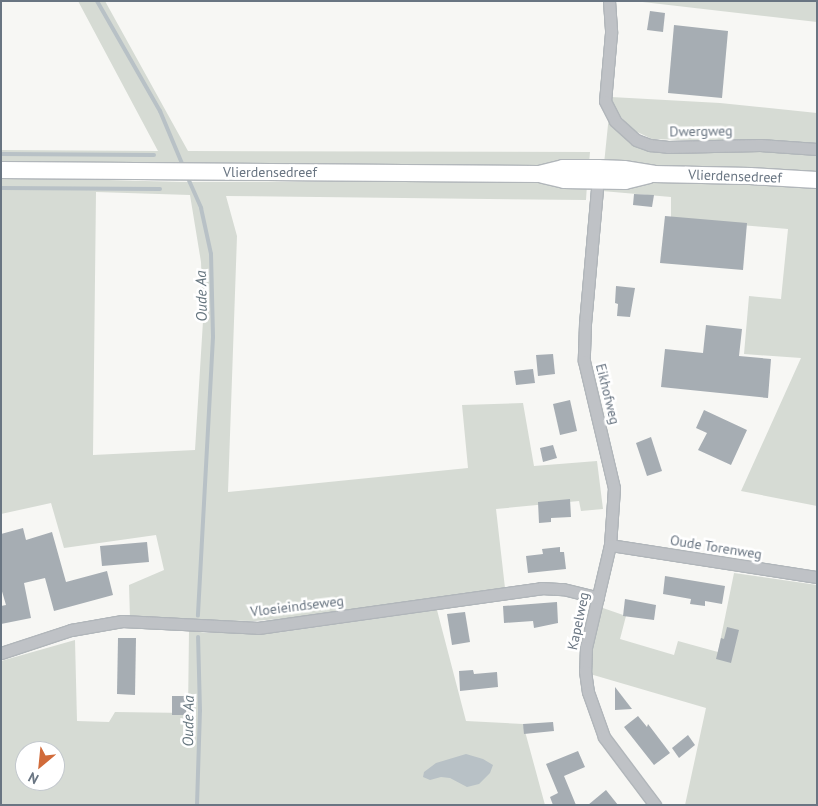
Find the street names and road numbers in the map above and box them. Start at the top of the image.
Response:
street label: Dwergweg [669,122,733,140]
street label: Vlierdensedreef [223,164,317,180]
street label: Vlierdensedreef [688,166,782,186]
street label: Eikhofweg [592,362,624,426]
street label: Oude Torenweg [669,531,763,563]
street label: Kapelweg [564,591,592,651]
street label: Vloeieindseweg [249,592,345,620]

